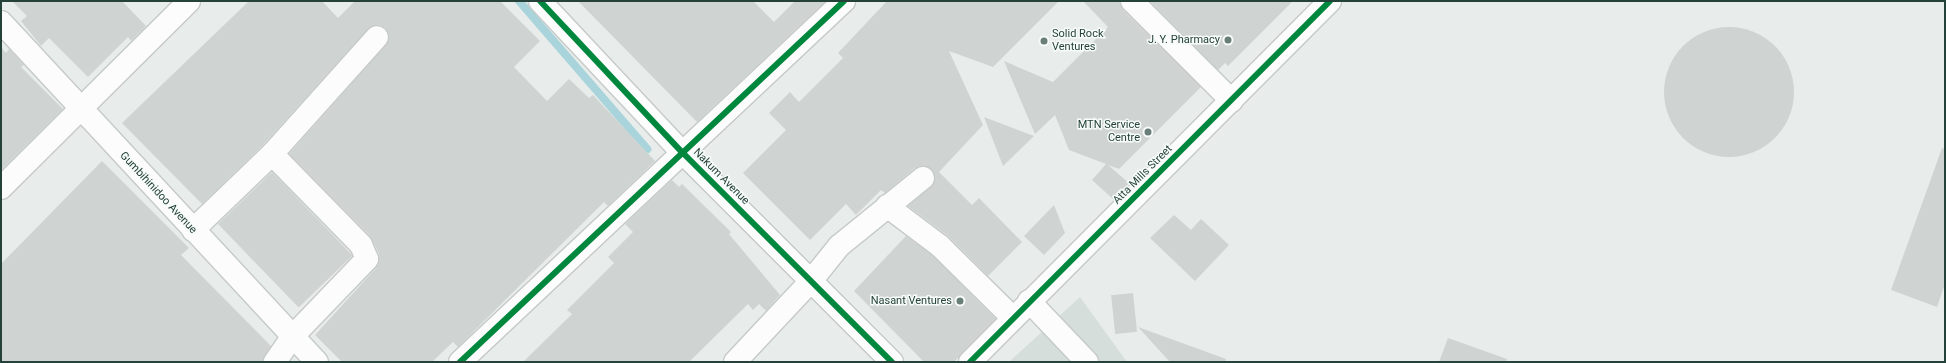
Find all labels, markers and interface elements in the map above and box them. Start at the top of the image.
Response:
place label: Solid Rock Ventures [1052,28,1103,54]
place label: J. Y. Pharmacy [1148,33,1220,47]
marker: J. Y. Pharmacy [1223,35,1233,45]
marker: Solid Rock Ventures [1039,36,1049,46]
place label: MTN Service Centre [1078,119,1140,145]
marker: MTN Service Centre [1143,127,1153,137]
street label: Atta Mills Street [1111,143,1175,207]
street label: Nakum Avenue [690,146,752,208]
street label: Gumbihinidoo Avenue [117,149,199,237]
place label: Nasant Ventures [871,294,952,308]
marker: Nasant Ventures [955,296,965,306]

